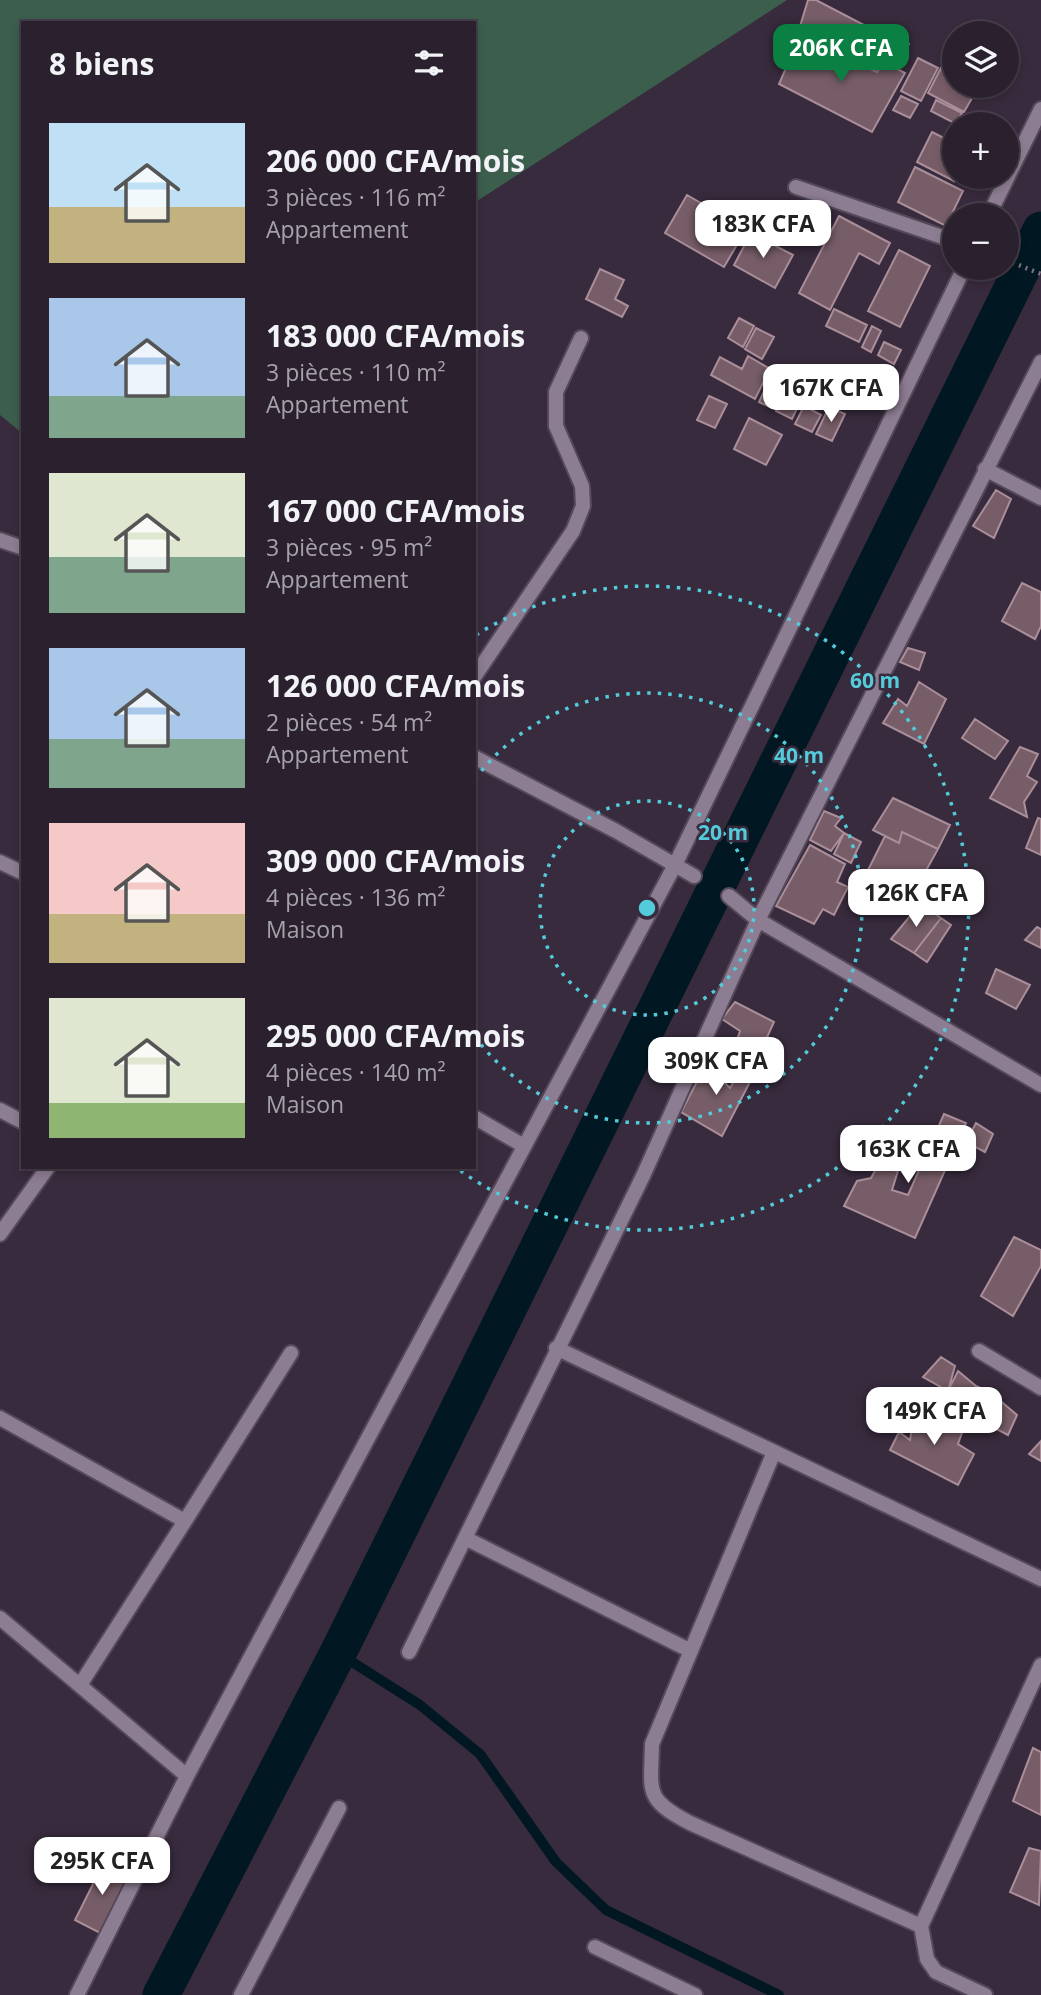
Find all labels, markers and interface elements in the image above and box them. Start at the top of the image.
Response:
map controls [942,21,1019,280]
button: layers [942,21,1019,98]
pin: 206K CFA [769,24,913,84]
text: 206K CFA [789,31,893,63]
text: 8 biens [49,43,154,84]
icon: filters [410,44,448,82]
button: + [942,112,1019,189]
text: 206 000 CFA/mois [266,140,525,181]
icon: home [105,151,189,235]
text: 3 pièces · 116 m² [266,181,446,213]
pin: 183K CFA [691,201,835,260]
button: − [942,203,1019,280]
text: 183K CFA [711,207,815,239]
text: Appartement [266,213,409,245]
text: 183 000 CFA/mois [266,315,525,356]
icon: home [105,326,189,410]
text: 3 pièces · 110 m² [266,356,446,388]
pin: 167K CFA [759,364,903,424]
text: 167K CFA [779,371,883,403]
text: Appartement [266,388,409,420]
text: 167 000 CFA/mois [266,490,525,531]
icon: home [105,501,189,585]
text: 3 pièces · 95 m² [266,531,432,563]
text: Appartement [266,563,409,595]
text: 126 000 CFA/mois [266,665,525,706]
text: 60 m [850,666,900,694]
icon: home [105,676,189,760]
text: 2 pièces · 54 m² [266,706,432,738]
text: Appartement [266,738,409,770]
text: 40 m [774,741,824,769]
text: 20 m [698,818,748,846]
text: 309 000 CFA/mois [266,840,525,881]
icon: home [105,851,189,935]
pin: 126K CFA [844,870,988,929]
text: 126K CFA [864,876,968,908]
text: 4 pièces · 136 m² [266,881,446,913]
centre of rings [635,896,659,920]
text: Maison [266,913,344,945]
text: 295 000 CFA/mois [266,1015,525,1056]
icon: home [105,1026,189,1110]
pin: 309K CFA [644,1038,788,1097]
text: 309K CFA [664,1044,768,1076]
text: 4 pièces · 140 m² [266,1056,446,1088]
text: Maison [266,1088,344,1120]
pin: 163K CFA [836,1126,980,1185]
text: 163K CFA [856,1132,960,1164]
pin: 149K CFA [862,1388,1006,1447]
text: 149K CFA [882,1394,986,1426]
pin: 295K CFA [30,1838,174,1897]
text: 295K CFA [50,1844,154,1876]

